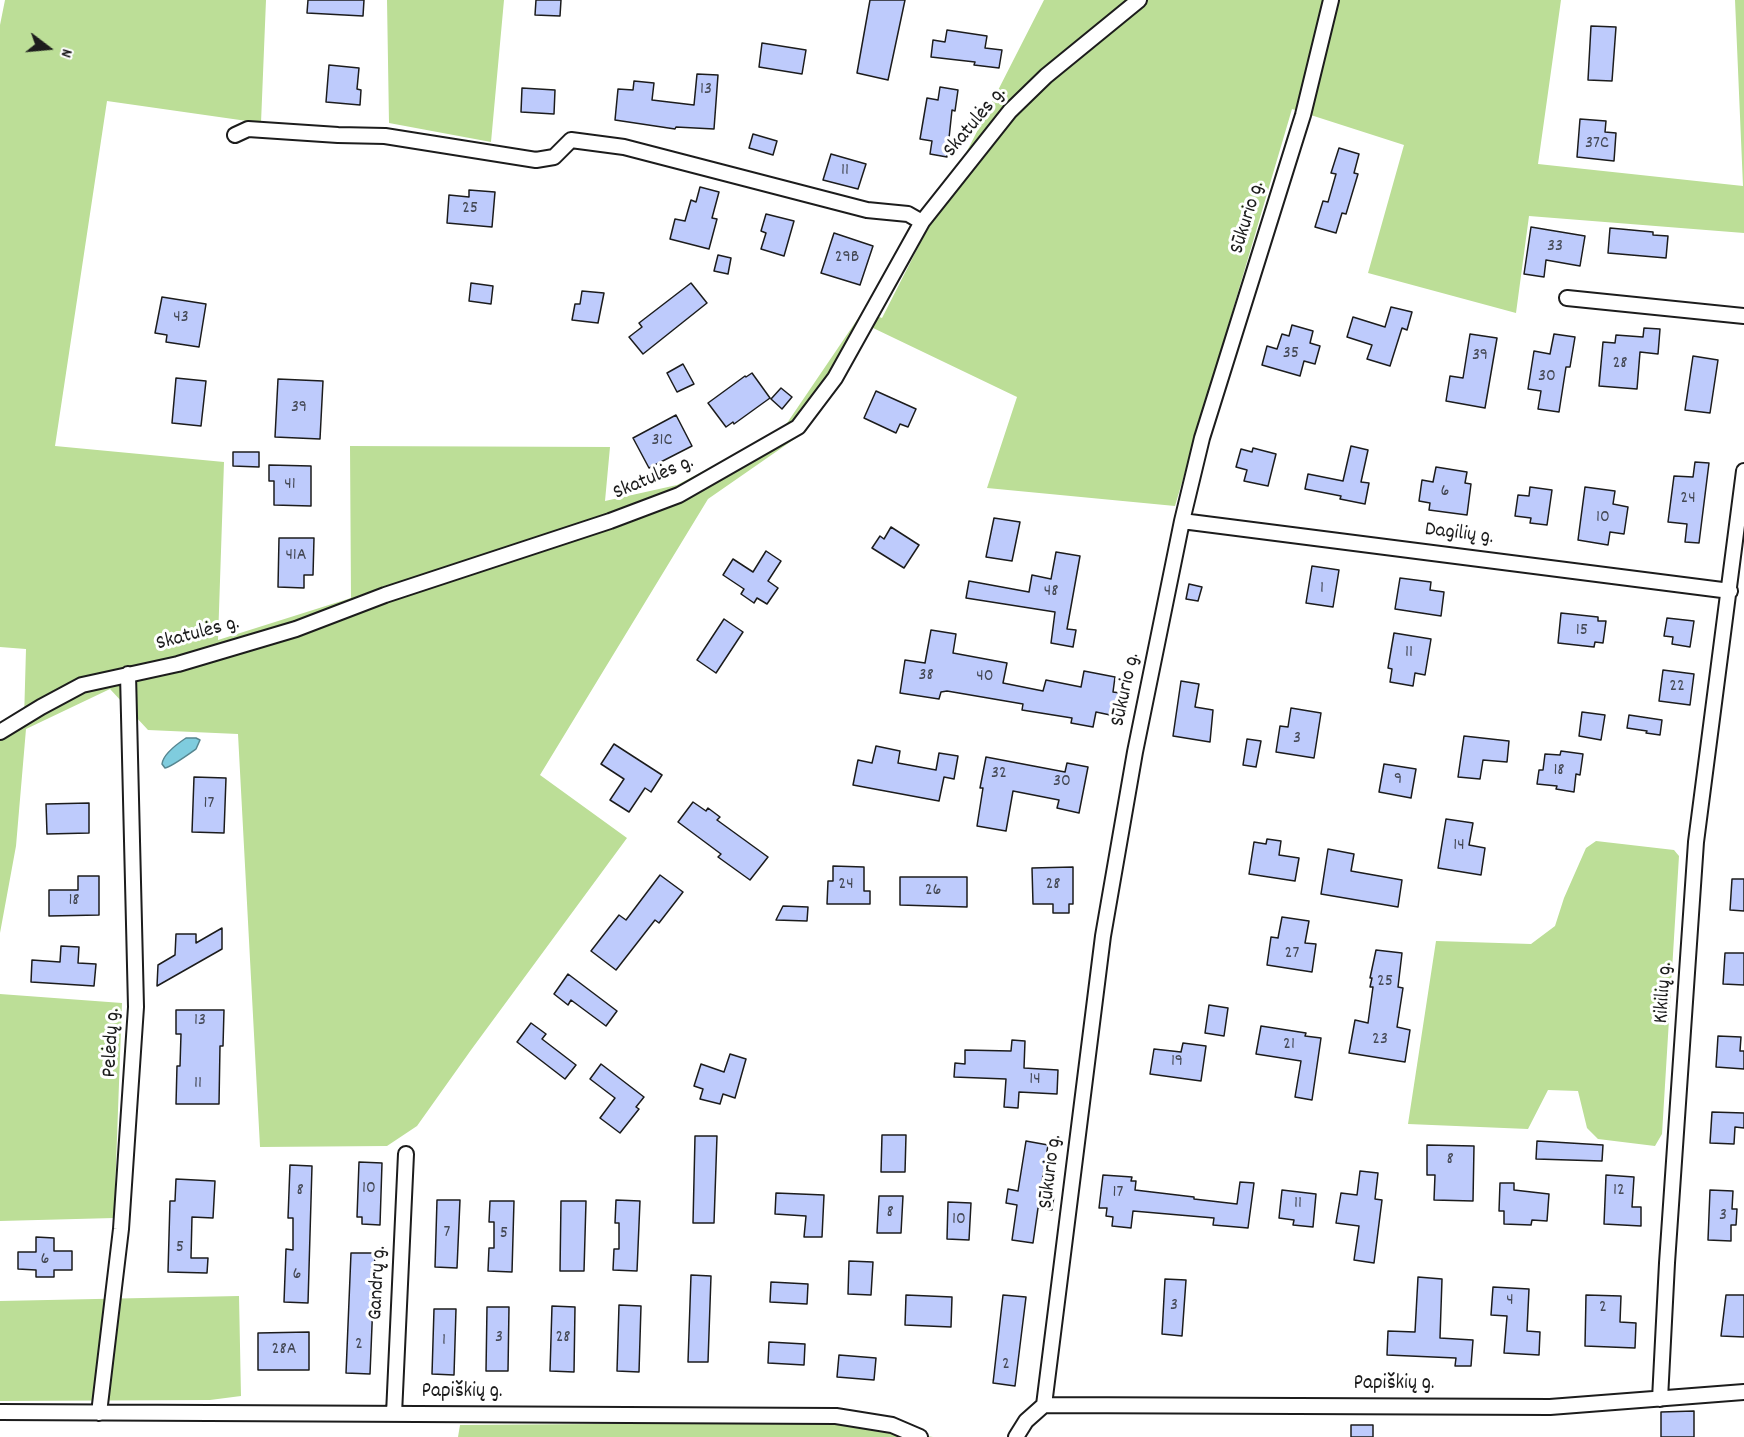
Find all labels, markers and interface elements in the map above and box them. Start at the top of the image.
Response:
north arrow [18,18,78,78]
text: N [54,46,78,60]
house number: 13 [700,80,712,102]
street label: Skatulės g. [939,82,1013,164]
house number: 37C [1585,134,1609,156]
house number: 11 [841,161,849,183]
street label: Sūkurio g. [1226,179,1272,257]
house number: 25 [462,199,478,221]
house number: 33 [1547,237,1563,259]
house number: 29B [835,248,859,270]
house number: 43 [173,308,189,330]
house number: 35 [1283,344,1299,366]
house number: 39 [1472,346,1488,368]
house number: 28 [1612,354,1628,376]
house number: 30 [1538,367,1556,389]
house number: 39 [291,398,307,420]
house number: 31C [652,431,672,453]
street label: Skatulės g. [610,451,698,507]
house number: 41 [284,475,296,497]
house number: 6 [1441,482,1449,504]
house number: 24 [1680,489,1696,511]
house number: 10 [1596,508,1610,530]
street label: Dagilių g. [1423,518,1495,552]
house number: 41A [285,546,307,568]
house number: 1 [1320,579,1324,601]
house number: 48 [1044,582,1058,604]
street label: Skatulės g. [154,612,242,658]
house number: 15 [1576,621,1588,643]
house number: 11 [1405,643,1413,665]
street label: Sūkurio g. [1107,651,1147,729]
house number: 38 [918,666,934,688]
house number: 40 [976,667,994,689]
house number: 22 [1669,677,1685,699]
house number: 3 [1293,729,1301,751]
house number: 18 [1553,761,1565,783]
house number: 32 [991,764,1007,786]
house number: 9 [1394,770,1402,792]
house number: 30 [1053,772,1071,794]
house number: 17 [204,794,214,816]
house number: 14 [1453,836,1465,858]
house number: 24 [838,875,854,897]
house number: 28 [1045,875,1061,897]
house number: 26 [925,881,941,903]
house number: 18 [68,891,80,913]
house number: 27 [1285,944,1299,966]
street label: Kikilių g. [1650,962,1680,1024]
house number: 25 [1377,972,1393,994]
street label: Pelėdų g. [99,1008,127,1078]
house number: 13 [194,1011,206,1033]
house number: 23 [1372,1030,1388,1052]
house number: 21 [1283,1035,1295,1057]
house number: 19 [1171,1052,1183,1074]
house number: 14 [1029,1070,1041,1092]
house number: 11 [194,1074,202,1096]
street label: Sūkurio g. [1035,1134,1069,1210]
house number: 8 [1446,1150,1454,1172]
house number: 10 [362,1179,376,1201]
house number: 8 [296,1181,304,1203]
house number: 12 [1613,1181,1625,1203]
house number: 17 [1113,1183,1123,1205]
house number: 11 [1294,1194,1302,1216]
house number: 8 [886,1203,894,1225]
house number: 3 [1719,1206,1727,1228]
house number: 10 [952,1210,966,1232]
house number: 7 [444,1223,450,1245]
house number: 5 [500,1224,508,1246]
house number: 5 [176,1238,184,1260]
street label: Gandrų g. [364,1245,394,1321]
house number: 6 [41,1250,49,1272]
house number: 6 [293,1265,301,1287]
house number: 4 [1506,1291,1514,1313]
house number: 3 [1170,1296,1178,1318]
house number: 2 [1599,1298,1607,1320]
house number: 3 [495,1328,503,1350]
house number: 28 [555,1328,571,1350]
house number: 1 [442,1331,446,1353]
house number: 2 [355,1335,363,1357]
house number: 28A [272,1340,296,1362]
house number: 2 [1002,1355,1010,1377]
street label: Papiškių g. [1354,1372,1434,1398]
street label: Papiškių g. [422,1380,502,1406]

